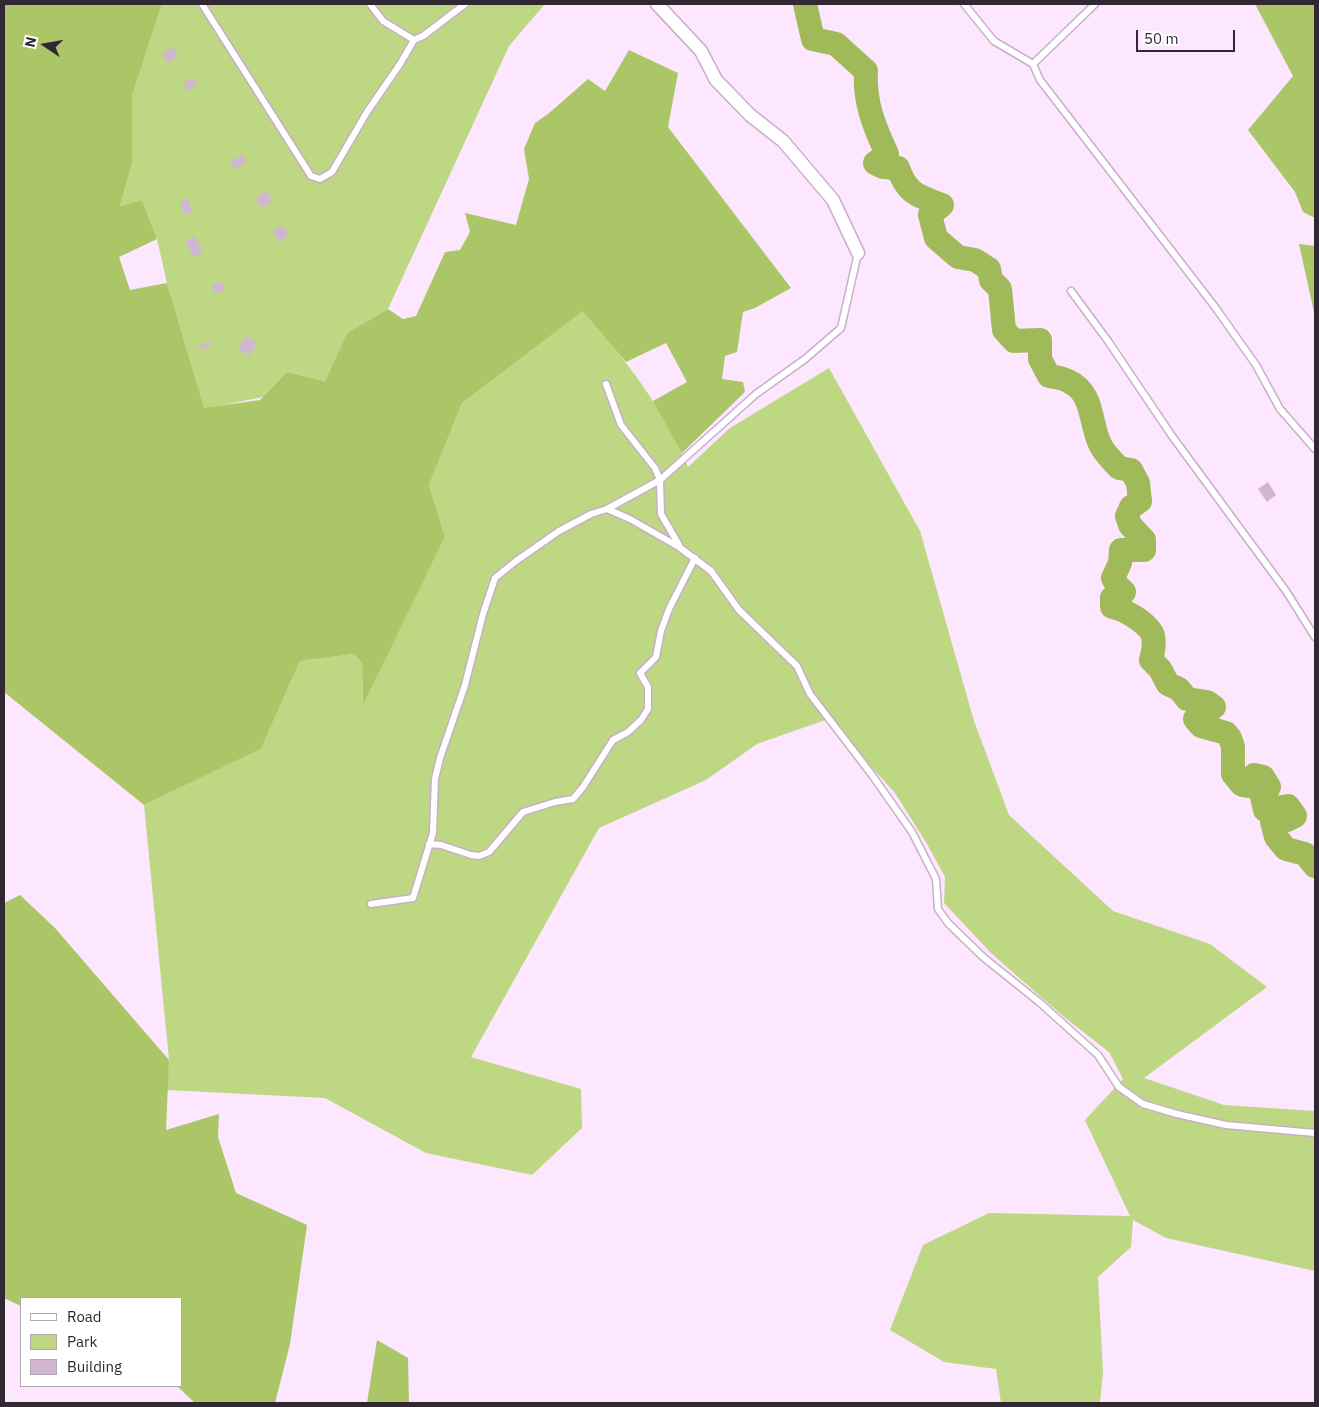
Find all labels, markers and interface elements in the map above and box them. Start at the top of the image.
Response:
north arrow [20,20,70,70]
scale bar [1139,20,1238,52]
text: 50 m [1144,29,1179,48]
text: N [20,35,40,49]
legend [20,1297,182,1387]
text: Road [67,1307,102,1326]
text: Park [67,1332,97,1351]
text: Building [67,1357,122,1376]

